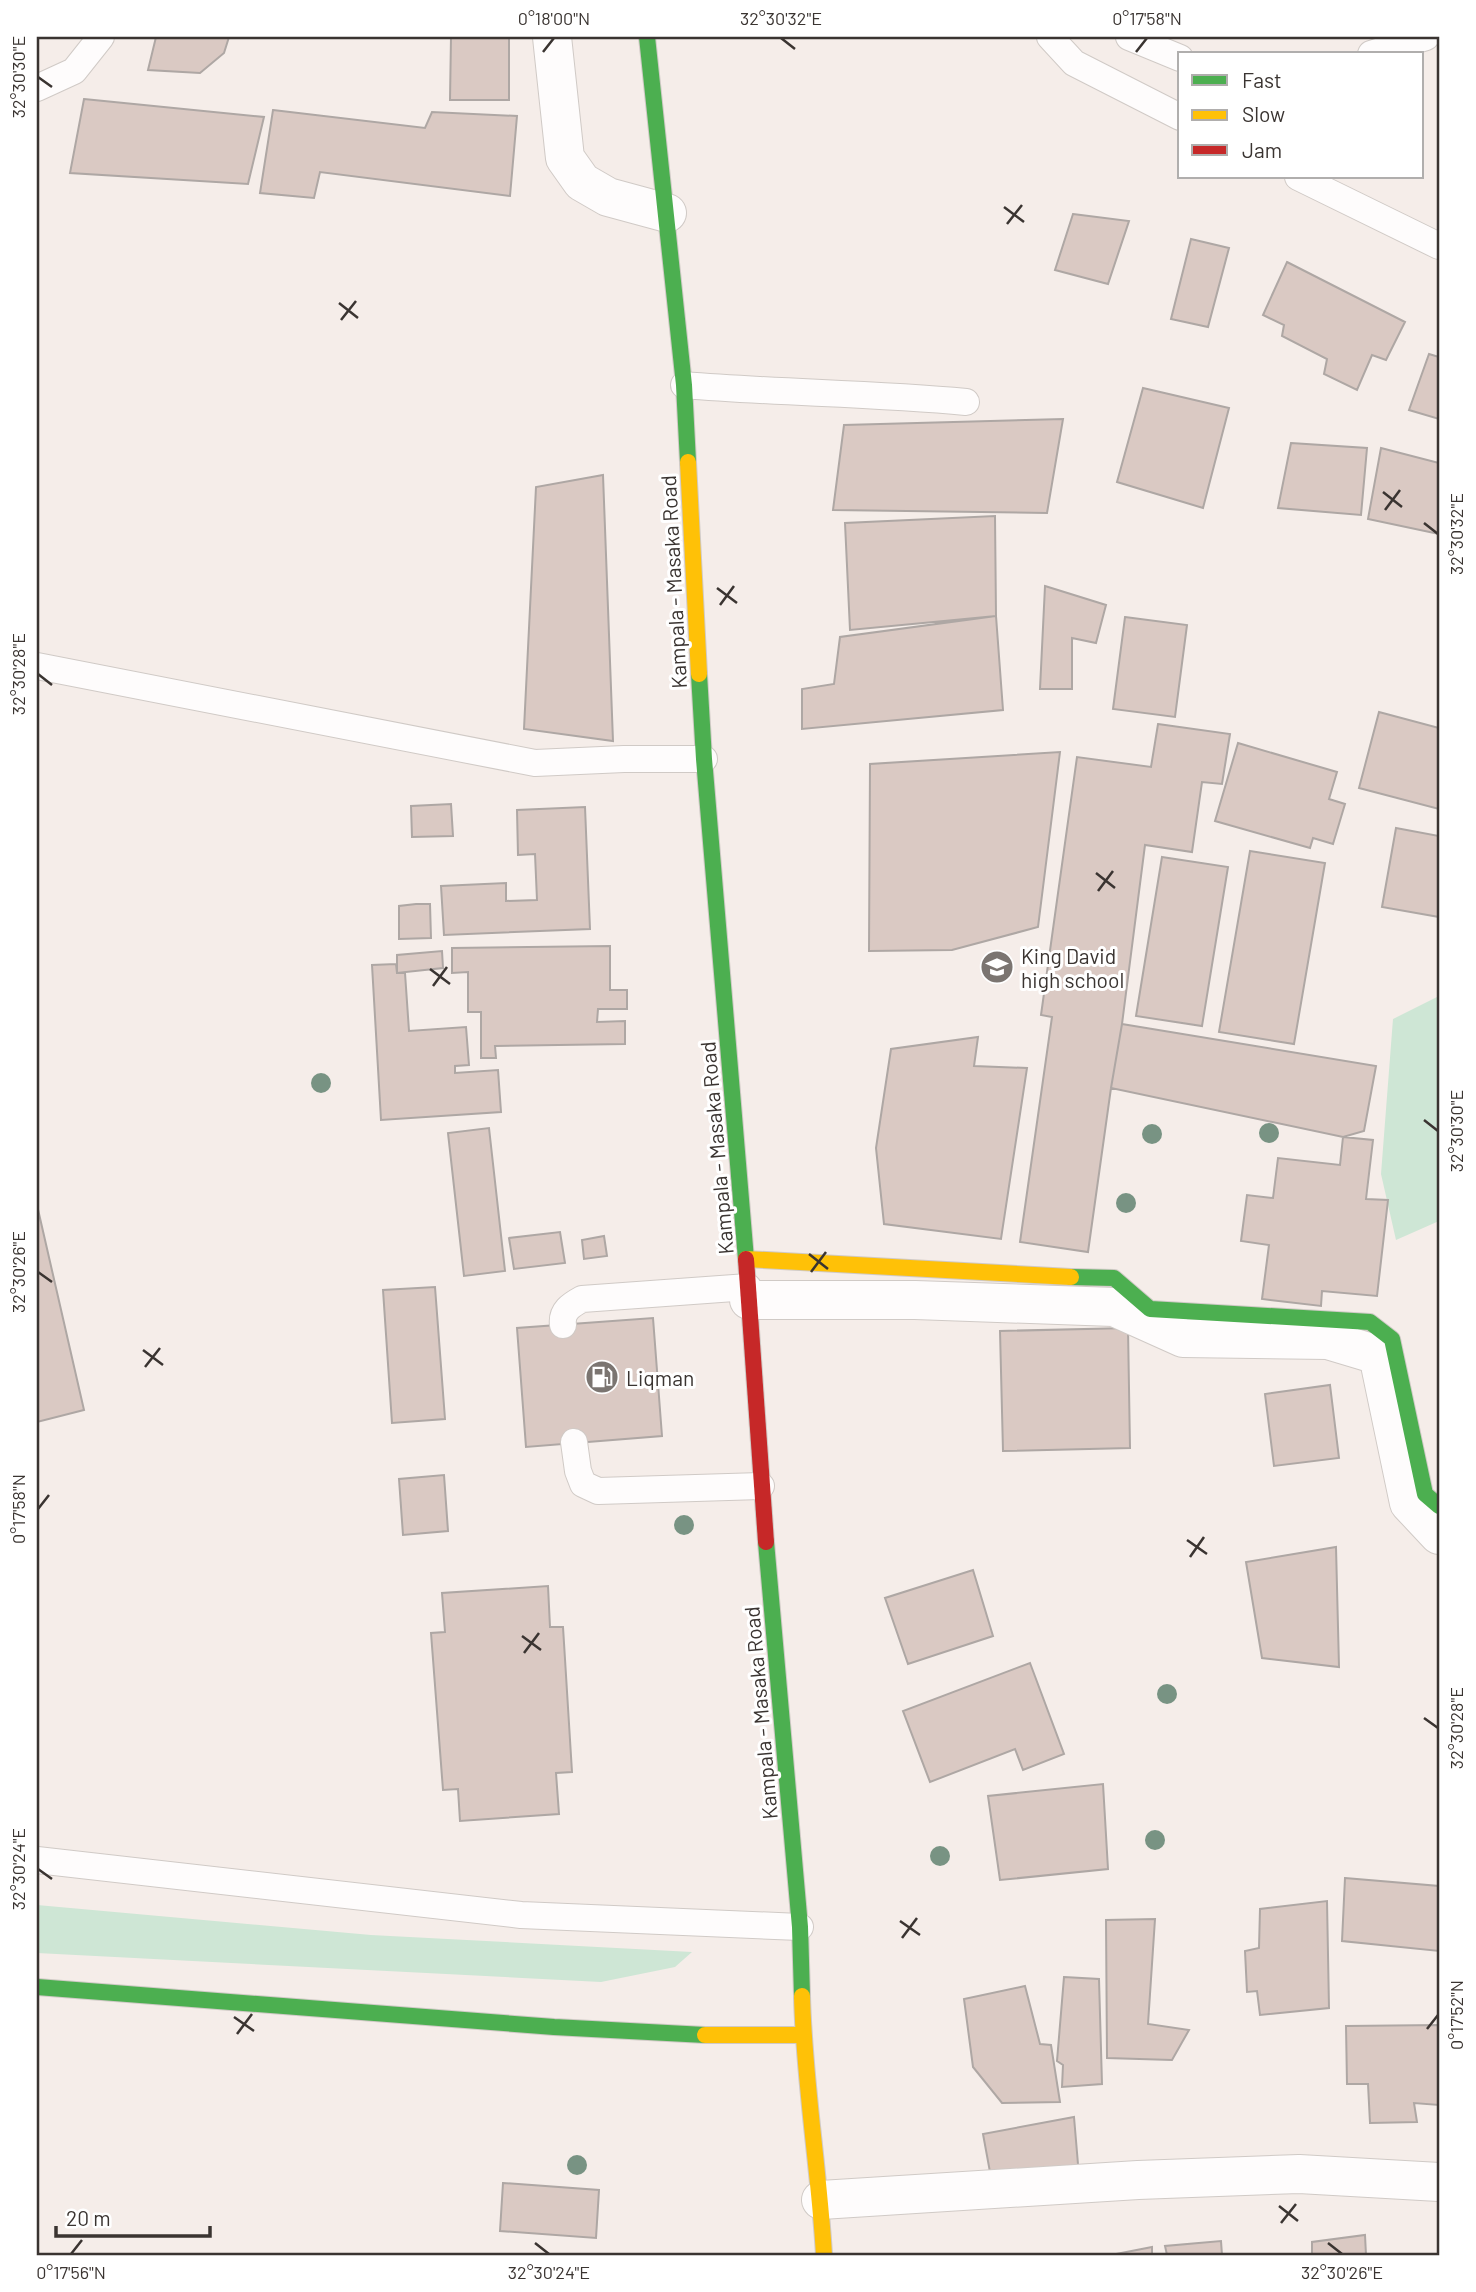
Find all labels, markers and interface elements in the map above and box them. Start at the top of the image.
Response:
text: 0°18'00"N [518,7,590,29]
text: 32°30'32"E [740,7,822,29]
text: 0°17'58"N [1112,7,1182,29]
text: 32°30'30"E [7,36,29,118]
legend [1178,52,1424,178]
text: Fast [1242,67,1282,92]
text: Slow [1242,101,1285,126]
text: Jam [1242,137,1282,162]
street label: Kampala - Masaka Road [655,475,691,689]
text: 32°30'32"E [1445,493,1467,575]
text: 32°30'28"E [7,633,29,715]
place label: King David high school [1021,943,1124,992]
school or university icon: King David high school [978,948,1016,986]
street label: Kampala - Masaka Road [694,1040,738,1256]
text: 32°30'30"E [1445,1090,1467,1172]
text: 32°30'26"E [7,1231,29,1313]
fuel station icon: Liqman [583,1358,621,1396]
place label: Liqman [626,1365,694,1390]
text: 0°17'58"N [7,1474,29,1544]
street label: Kampala - Masaka Road [738,1605,782,1821]
text: 32°30'28"E [1445,1687,1467,1769]
text: 32°30'24"E [7,1828,29,1910]
text: 0°17'52"N [1445,1980,1467,2050]
scale bar [56,2194,210,2238]
text: 20 m [66,2205,111,2230]
text: 0°17'56"N [36,2261,106,2283]
text: 32°30'24"E [508,2261,590,2283]
text: 32°30'26"E [1301,2261,1383,2283]

